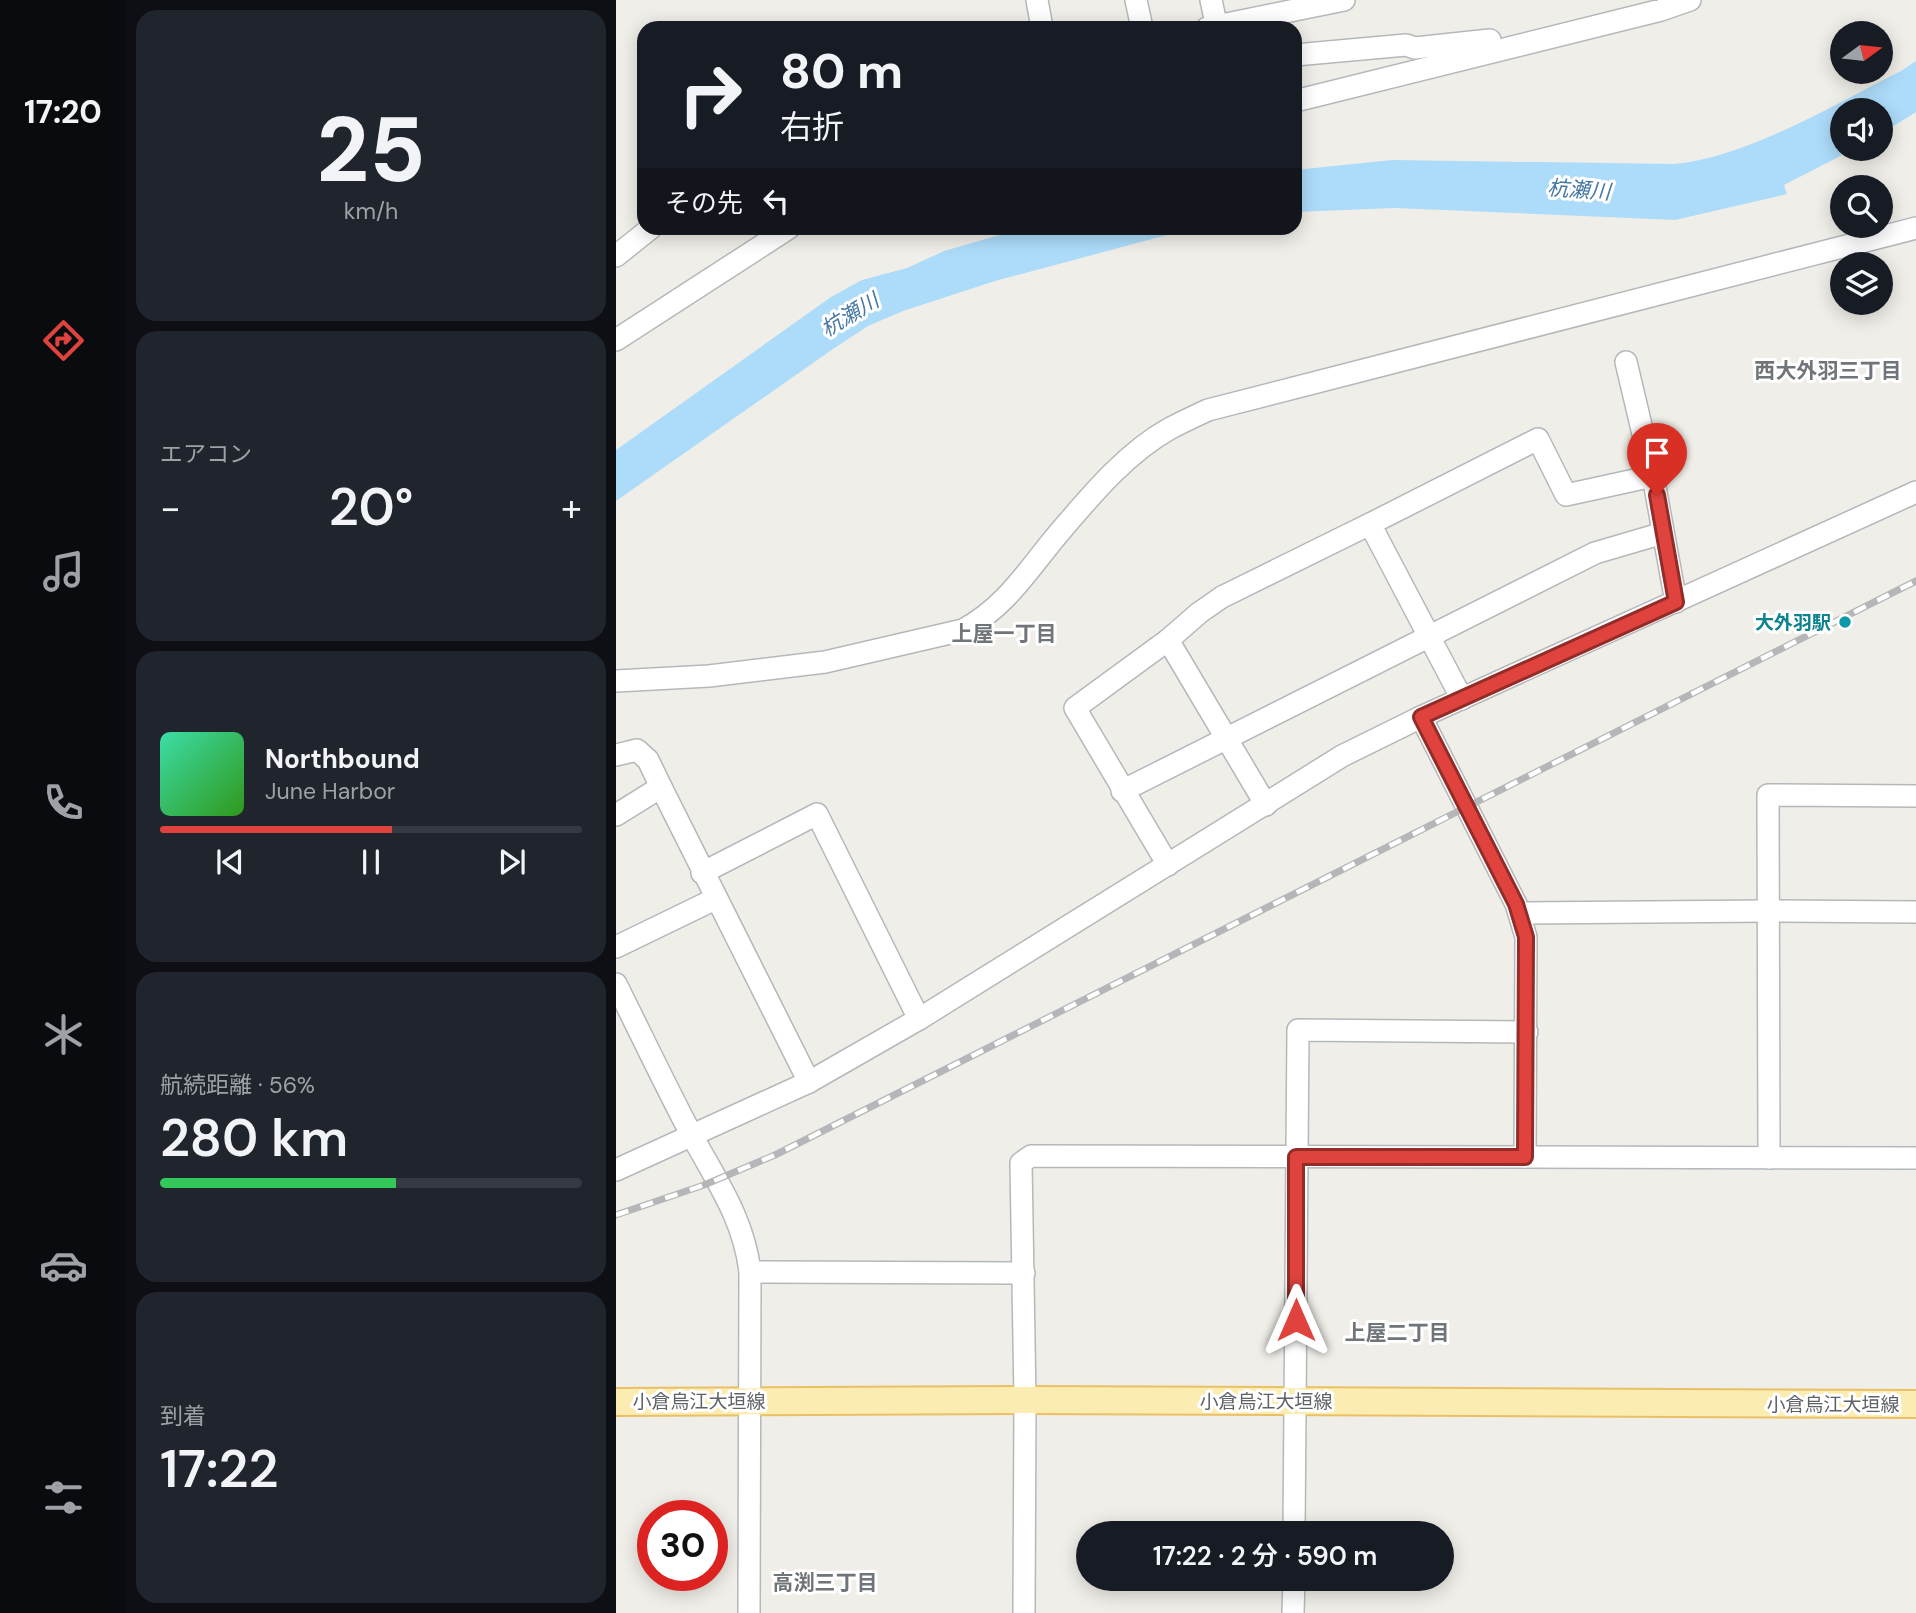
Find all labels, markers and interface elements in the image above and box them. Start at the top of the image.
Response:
north arrow [1830,21,1894,84]
map controls [1830,21,1893,315]
text: 80 m [780,39,903,103]
icon: right [665,49,756,140]
text: 17:20 [24,91,102,133]
text: 25 [316,91,426,209]
button: sound [1830,98,1893,161]
text: 右折 [780,106,844,148]
water label: 杭瀬川 [1547,174,1613,206]
button: search [1830,175,1893,238]
icon: left [757,182,795,220]
text: その先 [665,186,743,220]
text: km/h [344,196,398,226]
button: layers [1830,252,1893,315]
water label: 杭瀬川 [816,286,886,343]
icon: directions [39,316,88,365]
district label: 西大外羽三丁目 [1755,357,1902,385]
pin [1627,423,1687,495]
icon: arrive [1638,434,1676,472]
text: エアコン [160,439,252,469]
text: 20° [329,473,413,541]
text: − [160,483,181,533]
text: + [561,483,582,533]
icon: music [39,547,88,596]
place label: 大外羽駅 [1755,610,1831,635]
marker: 大外羽駅 [1837,614,1853,630]
district label: 上屋一丁目 [952,620,1057,648]
text: Northbound [265,742,420,776]
text: June Harbor [265,776,395,806]
icon: phone [39,778,88,827]
icon: previous [211,843,249,881]
icon: pause [352,843,390,881]
icon: next [493,843,531,881]
icon: climate [39,1010,88,1059]
text: 航続距離 · 56% [160,1070,315,1100]
text: 280 km [160,1104,348,1172]
icon: car [39,1241,88,1290]
position arrow [1259,1283,1333,1357]
district label: 上屋二丁目 [1345,1319,1450,1347]
street label: 小倉烏江大垣線 [632,1389,766,1414]
street label: 小倉烏江大垣線 [1199,1389,1333,1414]
street label: 小倉烏江大垣線 [1766,1392,1900,1417]
text: 到着 [160,1401,206,1431]
text: 17:22 [160,1435,278,1503]
icon: filters [39,1473,88,1522]
speed limit sign: 30 [637,1500,728,1591]
text: 17:22 · 2 分 · 590 m [1153,1539,1377,1573]
district label: 高渕三丁目 [773,1569,878,1597]

